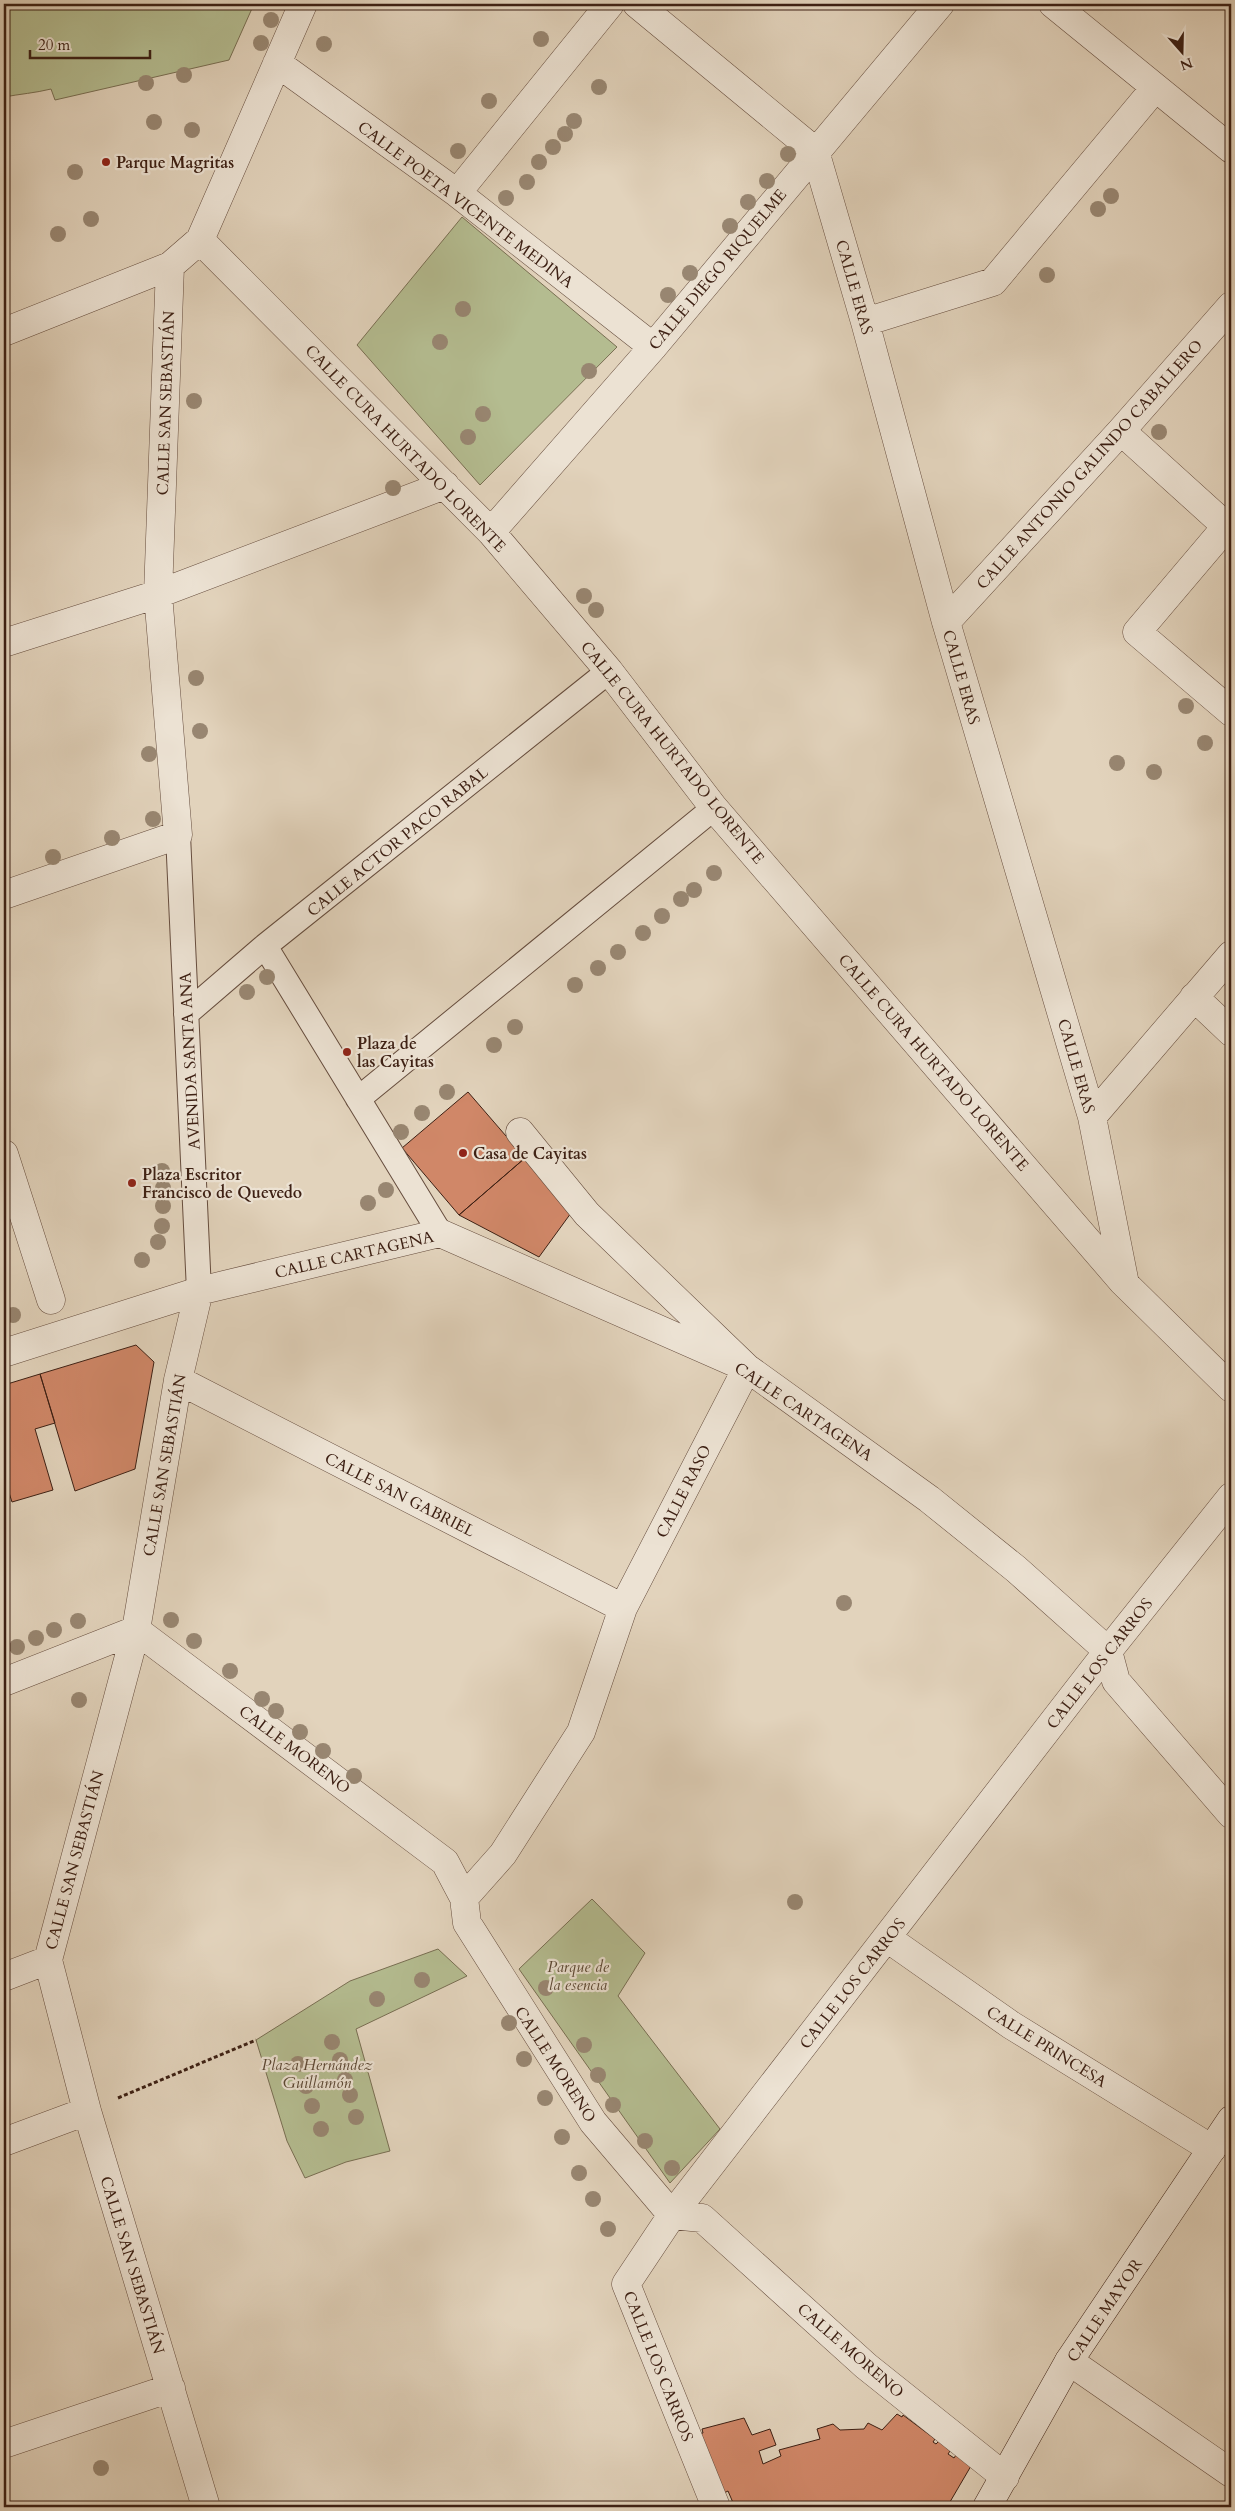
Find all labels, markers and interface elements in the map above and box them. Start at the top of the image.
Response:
scale bar [30,28,150,60]
north arrow [1158,28,1208,78]
text: 20 m [38,35,70,55]
text: N [1177,53,1195,75]
street label: CALLE POETA VICENTE MEDINA [353,116,578,294]
place label: Parque Magritas [116,152,234,174]
marker: Parque Magritas [100,156,112,168]
street label: CALLE DIEGO RIQUELME [644,184,792,355]
street label: CALLE ERAS [830,237,878,337]
street label: CALLE SAN SEBASTIÁN [152,310,180,496]
street label: CALLE ANTONIO GALINDO CABALLERO [972,335,1208,594]
street label: CALLE CURA HURTADO LORENTE [300,340,511,557]
street label: CALLE ERAS [937,627,985,727]
street label: CALLE CURA HURTADO LORENTE [575,637,769,869]
street label: CALLE ACTOR PACO RABAL [302,762,493,922]
street label: CALLE CURA HURTADO LORENTE [833,950,1034,1176]
street label: AVENIDA SANTA ANA [174,971,206,1150]
street label: CALLE ERAS [1052,1016,1100,1116]
place label: Plaza de las Cayitas [357,1033,434,1073]
marker: Plaza de las Cayitas [341,1046,353,1058]
place label: Casa de Cayitas [473,1143,587,1165]
marker: Casa de Cayitas [457,1147,469,1159]
place label: Plaza Escritor Francisco de Quevedo [142,1164,302,1204]
marker: Plaza Escritor Francisco de Quevedo [126,1177,138,1189]
street label: CALLE CARTAGENA [273,1226,436,1284]
street label: CALLE CARTAGENA [730,1357,877,1467]
street label: CALLE SAN SEBASTIÁN [138,1372,192,1558]
street label: CALLE RASO [651,1441,717,1542]
street label: CALLE SAN GABRIEL [321,1448,479,1542]
street label: CALLE LOS CARROS [1042,1594,1158,1734]
street label: CALLE MORENO [234,1701,355,1799]
street label: CALLE SAN SEBASTIÁN [40,1768,110,1952]
street label: CALLE LOS CARROS [795,1914,911,2054]
park label: Parque de la esencia [547,1956,610,1996]
street label: CALLE PRINCESA [982,2001,1111,2093]
street label: CALLE MORENO [509,2002,601,2127]
park label: Plaza Hernández Guillamón [261,2054,373,2094]
street label: CALLE SAN SEBASTIÁN [94,2174,170,2357]
street label: CALLE MAYOR [1062,2254,1148,2367]
street label: CALLE LOS CARROS [618,2288,698,2445]
street label: CALLE MORENO [792,2298,908,2403]

